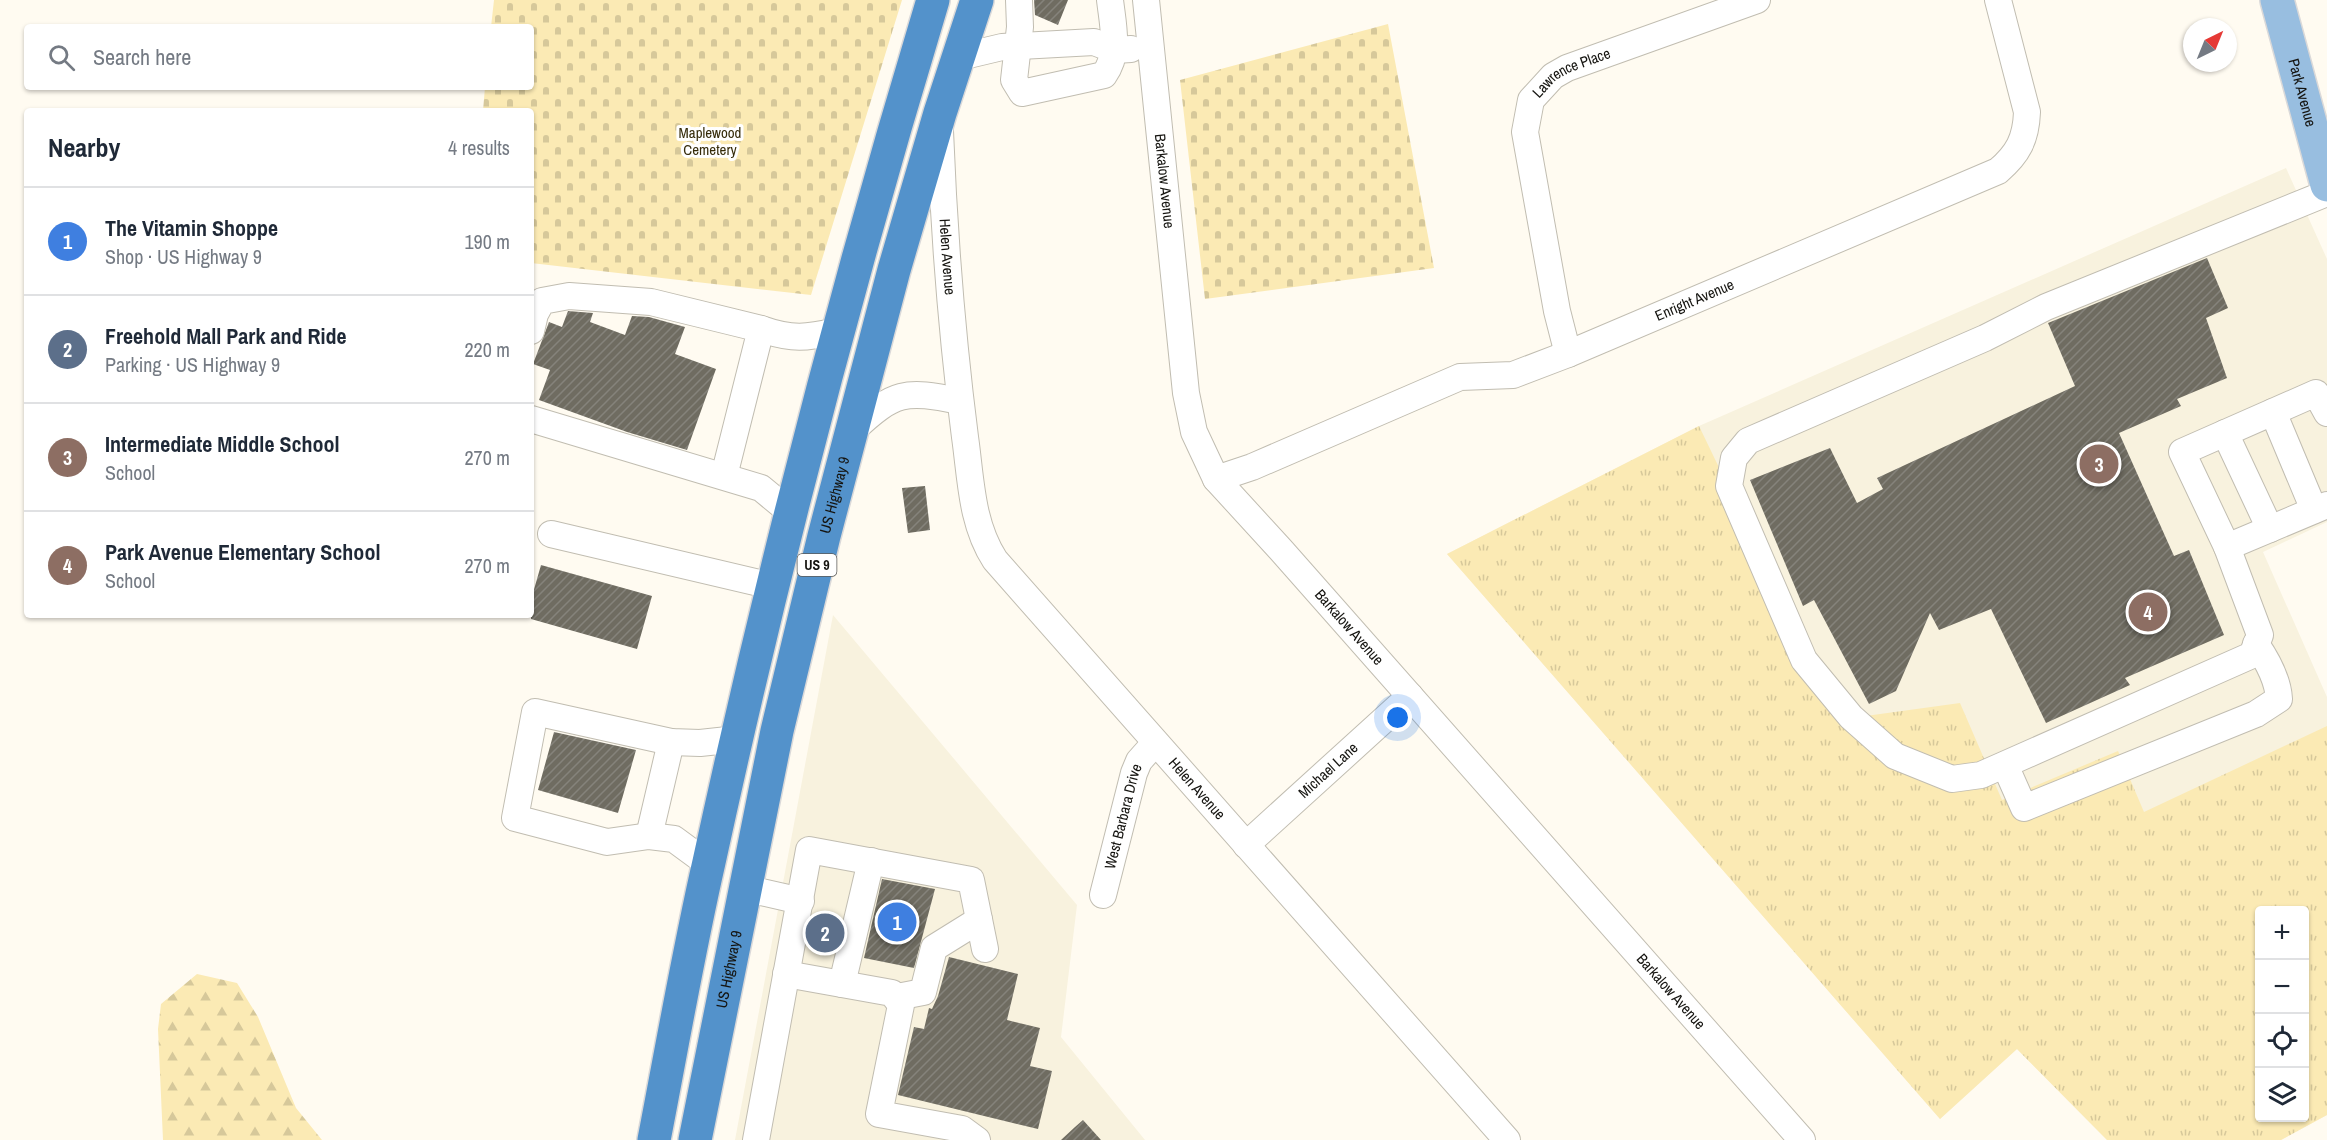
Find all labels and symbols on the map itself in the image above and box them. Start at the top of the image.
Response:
north arrow [2183,18,2237,72]
street label: Lawrence Place [1527,42,1613,102]
street label: Park Avenue [2283,56,2322,129]
park label: Maplewood Cemetery [679,122,741,160]
street label: Barkalow Avenue [1150,133,1180,229]
street label: Helen Avenue [934,218,961,296]
street label: Enright Avenue [1652,274,1737,326]
pin: 3 [2080,442,2118,486]
street label: US Highway 9 [814,454,854,536]
road number: US 9 [798,554,836,576]
street label: Barkalow Avenue [1310,584,1389,670]
pin: 4 [2128,590,2168,634]
your location [1383,703,1412,732]
street label: Michael Lane [1293,737,1362,803]
street label: Helen Avenue [1164,753,1231,824]
street label: West Barbara Drive [1099,760,1147,871]
pin: 1 [878,900,916,944]
pin: 2 [806,910,844,956]
street label: US Highway 9 [711,929,747,1010]
street label: Barkalow Avenue [1632,949,1711,1034]

